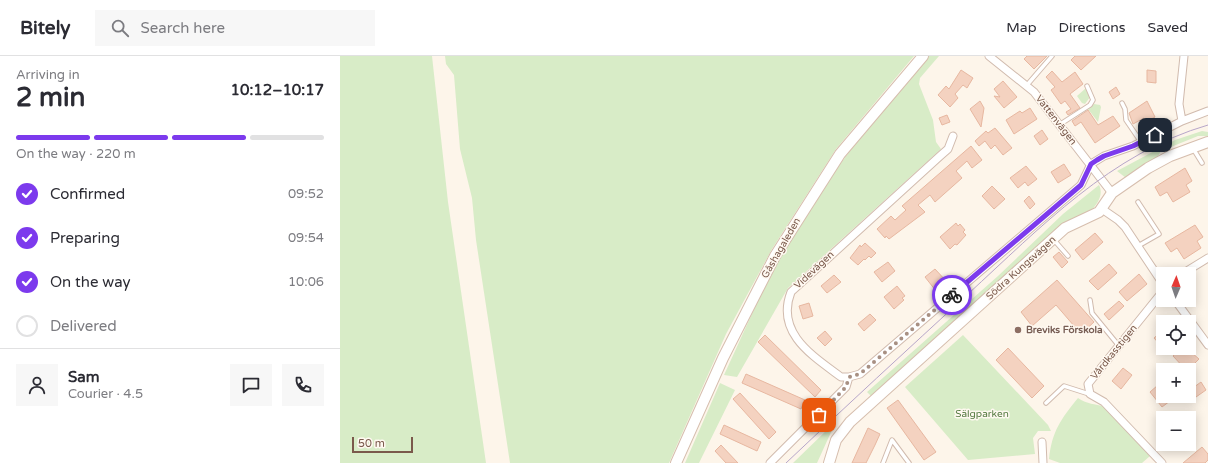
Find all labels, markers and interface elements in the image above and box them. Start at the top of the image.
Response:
search box [95,10,375,46]
text: Bitely [20,17,71,39]
icon: search [109,17,131,39]
text: Search here [141,19,225,37]
text: Map [1006,19,1037,36]
text: Directions [1059,19,1126,36]
text: Saved [1148,19,1188,36]
text: Arriving in [16,67,80,83]
text: 10:12–10:17 [231,81,324,99]
text: 2 min [16,82,85,113]
street label: Vattenvägen [1033,93,1079,147]
pin [1138,118,1172,152]
icon: home [1144,124,1166,146]
text: On the way · 220 m [16,146,136,162]
icon: check [16,183,38,205]
text: Confirmed [50,185,125,203]
text: 09:52 [288,186,324,202]
street label: Gåshagaleden [759,216,803,280]
icon: check [16,227,38,249]
text: Preparing [50,229,120,247]
text: 09:54 [288,230,324,246]
street label: Södra Kungsvägen [984,234,1058,302]
street label: Videvägen [792,249,836,291]
north arrow [1156,267,1196,307]
map controls [1156,267,1196,451]
icon: check [16,271,38,293]
text: On the way [50,273,130,291]
text: 10:06 [288,274,324,290]
courier [932,275,972,315]
icon: bike [941,284,963,306]
button: locate [1156,315,1196,355]
text: Delivered [50,317,117,335]
street label: Vårdkasstigen [1088,322,1140,382]
place label: Breviks Förskola [1026,324,1103,336]
marker: Breviks Förskola [1013,325,1023,335]
button: + [1156,363,1196,403]
button: person [16,364,58,406]
button: chat [230,364,272,406]
button: phone [282,364,324,406]
text: Sam [68,368,99,386]
text: Courier · 4.5 [68,386,143,402]
pin [802,398,836,432]
icon: bag [808,404,830,426]
park label: Sälgparken [955,408,1009,420]
button: − [1156,411,1196,451]
scale bar [352,435,413,454]
text: 50 m [358,437,385,450]

